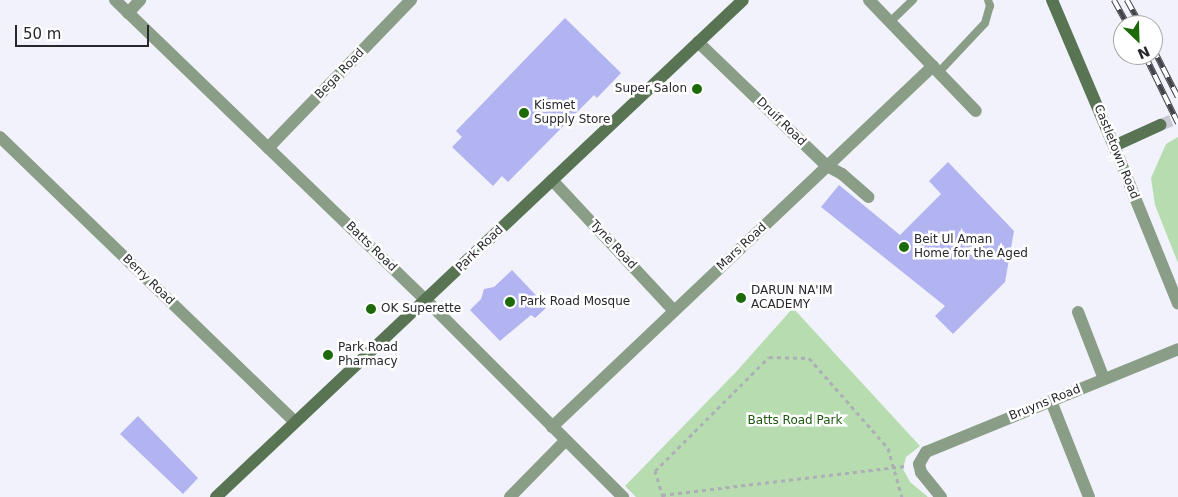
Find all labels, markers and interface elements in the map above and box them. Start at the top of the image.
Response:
scale bar [18,15,151,47]
north arrow [1113,15,1163,65]
text: 50 m [23,25,61,43]
text: N [1135,43,1152,62]
street label: Bega Road [312,46,368,102]
place label: Super Salon [615,82,687,96]
marker: Super Salon [691,83,703,95]
street label: Druif Road [753,95,809,149]
place label: Kismet Supply Store [534,99,610,127]
street label: Castletown Road [1090,103,1142,201]
marker: Kismet Supply Store [518,107,530,119]
street label: Tyne Road [587,218,639,272]
street label: Batts Road [343,219,399,275]
street label: Mars Road [714,220,770,274]
street label: Park Road [453,223,507,275]
place label: Beit Ul Aman Home for the Aged [914,233,1028,261]
marker: Beit Ul Aman Home for the Aged [898,241,910,253]
street label: Berry Road [119,252,177,308]
place label: DARUN NA'IM ACADEMY [751,284,833,312]
marker: DARUN NA'IM ACADEMY [735,292,747,304]
place label: Park Road Mosque [520,295,630,309]
marker: Park Road Mosque [504,296,516,308]
place label: OK Superette [381,302,461,316]
marker: OK Superette [365,303,377,315]
place label: Park Road Pharmacy [338,341,398,369]
marker: Park Road Pharmacy [322,349,334,361]
street label: Bruyns Road [1007,382,1083,424]
park label: Batts Road Park [748,414,842,428]

